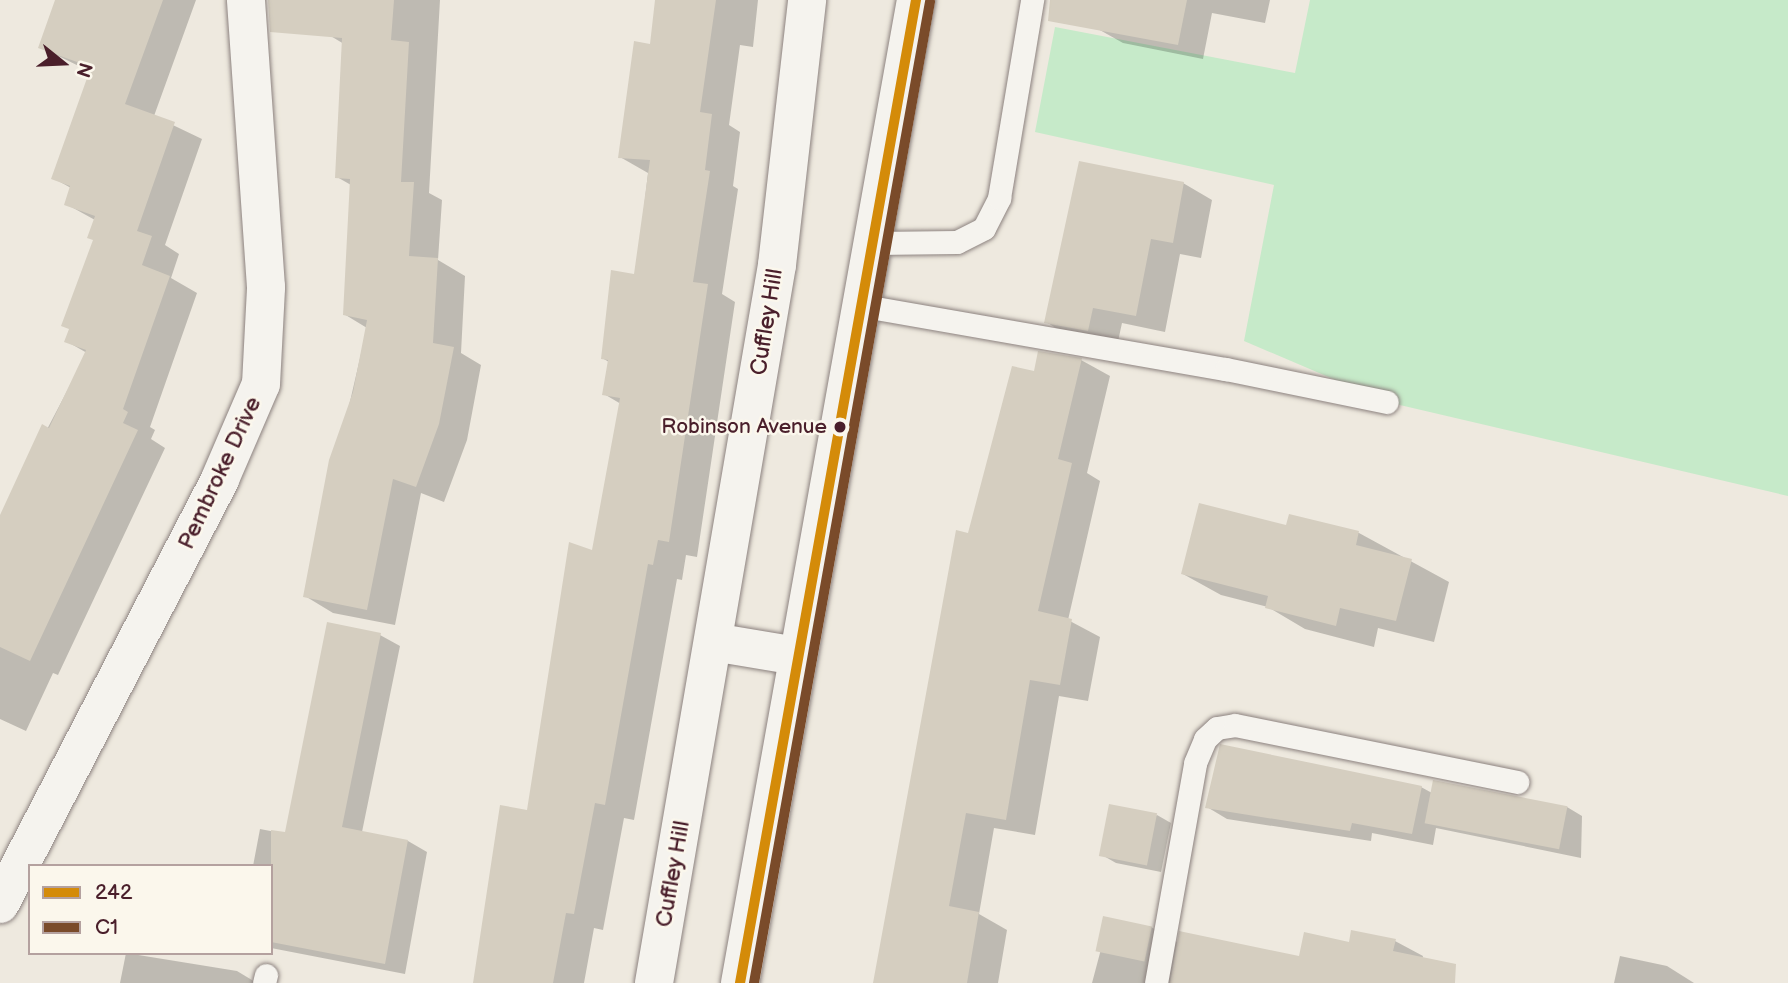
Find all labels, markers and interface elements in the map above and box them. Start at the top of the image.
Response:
north arrow [28,28,98,98]
text: N [70,59,97,80]
street label: Cuffley Hill [745,266,789,378]
street label: Pembroke Drive [173,392,267,554]
place label: Robinson Avenue [661,414,827,440]
marker: Robinson Avenue [833,420,847,434]
street label: Cuffley Hill [650,818,696,930]
legend [28,864,273,955]
text: 242 [95,880,132,905]
text: C1 [95,915,118,940]

